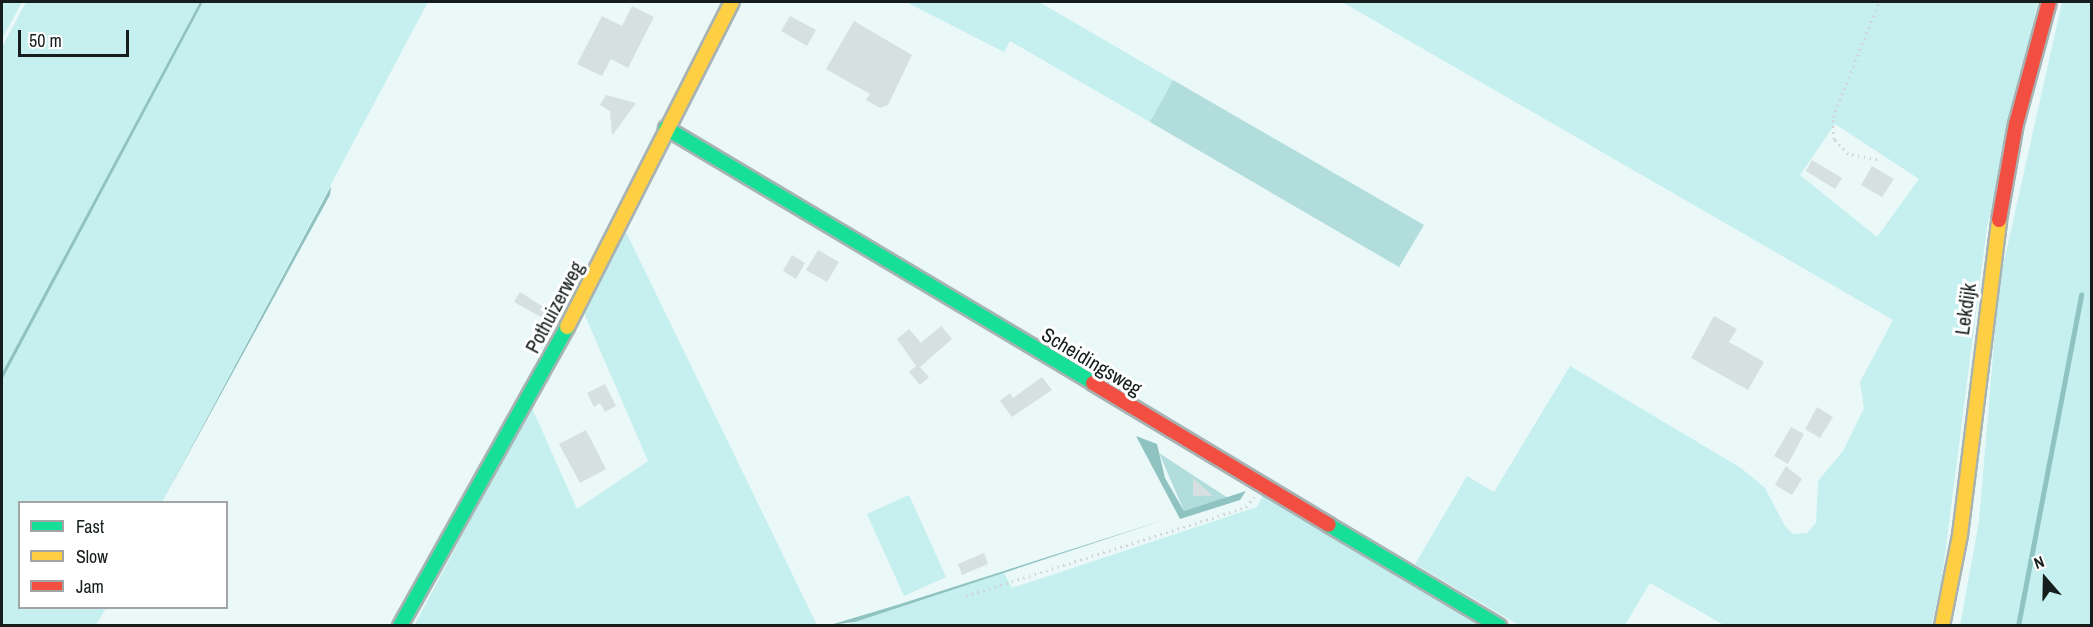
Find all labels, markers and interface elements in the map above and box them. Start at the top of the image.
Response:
scale bar [21,18,132,56]
text: 50 m [29,28,62,53]
street label: Pothuizerweg [520,257,588,357]
street label: Lekdijk [1950,282,1980,336]
street label: Scheidingsweg [1038,322,1146,400]
legend [18,501,228,609]
text: Fast [76,514,104,539]
text: Slow [76,544,108,569]
north arrow [2015,549,2075,609]
text: N [2031,550,2047,574]
text: Jam [76,574,104,599]

